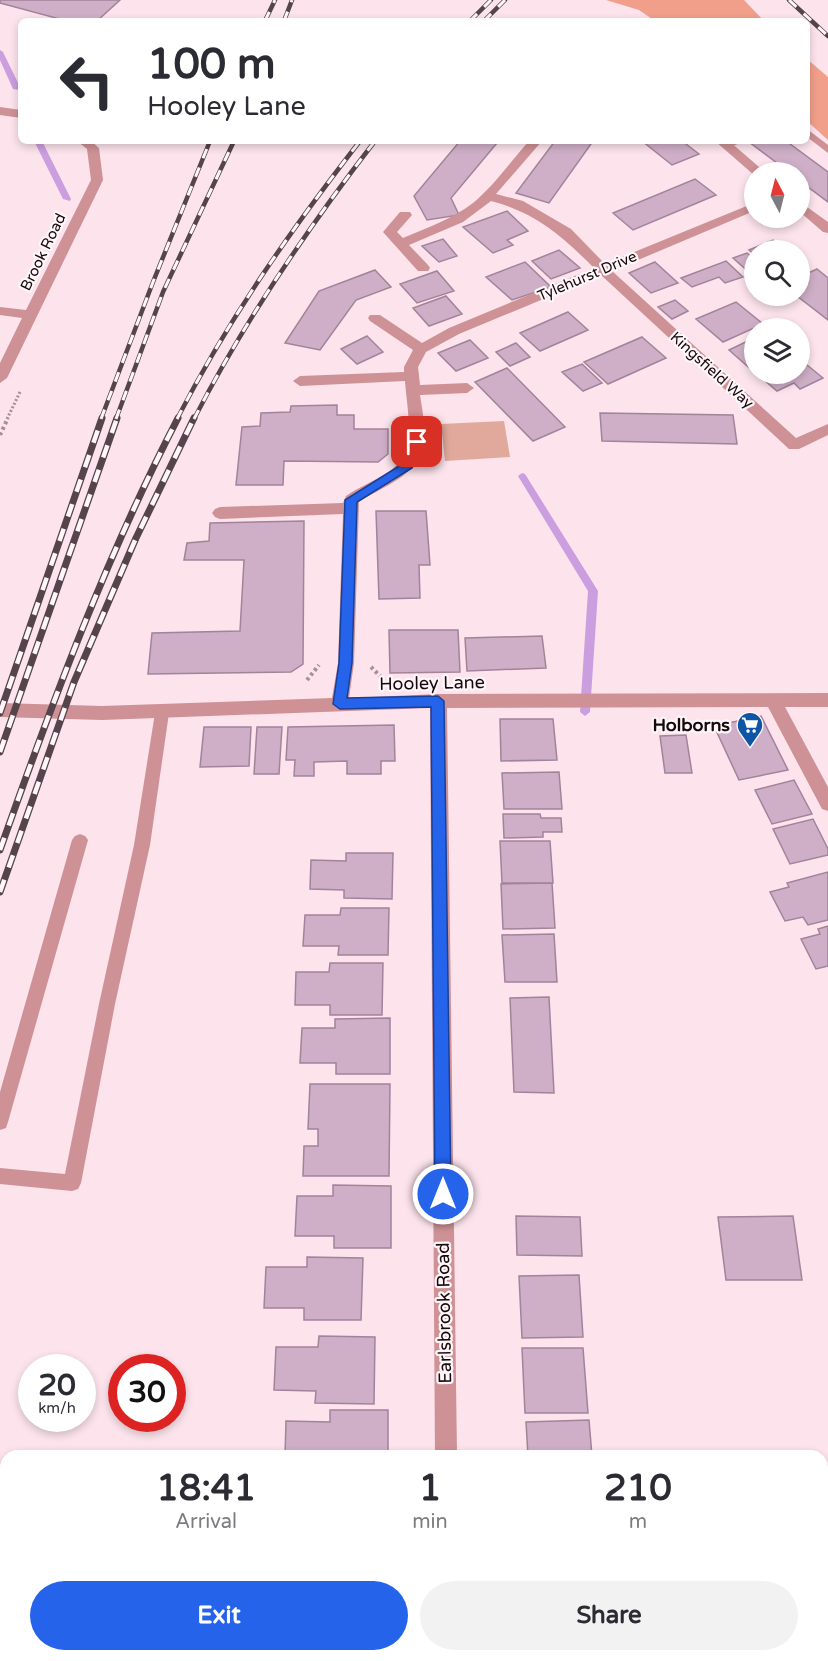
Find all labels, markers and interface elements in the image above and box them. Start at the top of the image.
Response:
text: 100 m [147,39,276,90]
icon: left [48,42,126,120]
text: Hooley Lane [147,90,306,123]
north arrow [744,162,810,228]
map controls [744,162,810,384]
street label: Brook Road [17,210,69,294]
button: search [744,240,810,306]
street label: Tylehurst Drive [535,247,639,305]
button: layers [744,318,810,384]
street label: Kingsfield Way [667,328,757,412]
pin [391,416,442,467]
icon: arrive [400,425,433,458]
street label: Hooley Lane [379,671,485,695]
supermarket icon: Holborns [735,710,765,748]
place label: Holborns [652,714,730,736]
position arrow [411,1162,475,1226]
street label: Earlsbrook Road [432,1242,456,1384]
speed limit sign: 30 [108,1354,186,1432]
text: 20 [38,1367,76,1404]
text: km/h [38,1399,76,1417]
text: 18:41 [156,1467,256,1510]
text: 1 [419,1467,441,1510]
text: 210 [604,1467,672,1510]
text: Arrival [175,1510,237,1534]
text: min [412,1510,448,1534]
text: m [629,1510,647,1534]
button: Exit [30,1581,408,1650]
button: Share [420,1581,798,1650]

